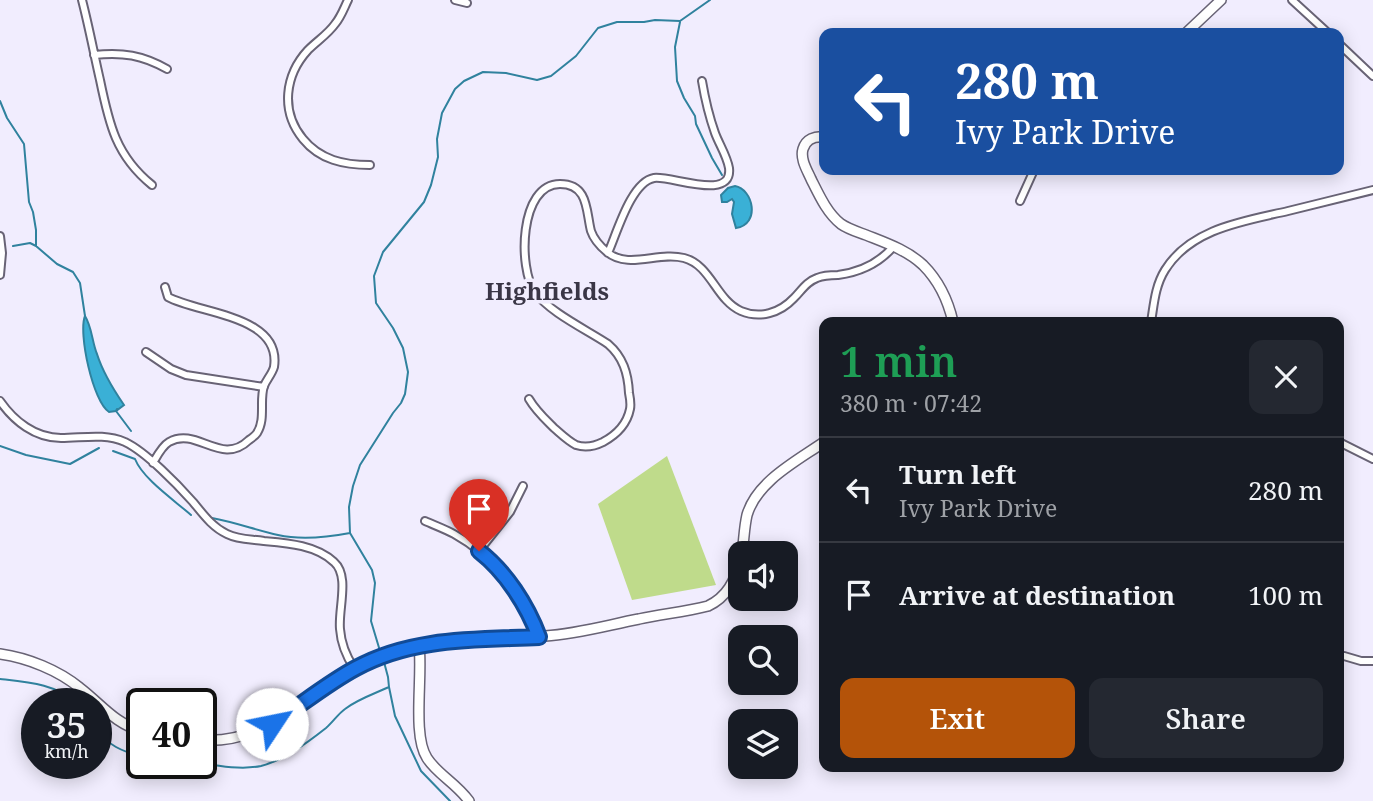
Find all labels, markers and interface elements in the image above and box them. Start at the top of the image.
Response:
text: 280 m [955,47,1099,113]
icon: left [840,56,931,147]
text: Ivy Park Drive [955,110,1175,153]
district label: Highfields [485,274,609,307]
text: 1 min [840,332,957,389]
button: close [1249,340,1323,414]
text: 380 m · 07:42 [840,387,982,419]
text: Turn left [899,456,1016,492]
icon: left [840,471,878,509]
text: 280 m [1248,472,1323,508]
pin [449,479,509,551]
icon: arrive [460,490,498,528]
text: Ivy Park Drive [899,492,1057,524]
map controls [728,541,798,779]
button: sound [728,541,798,611]
icon: arrive [840,576,878,614]
text: Arrive at destination [899,577,1175,613]
text: 100 m [1248,577,1323,613]
button: search [728,625,798,695]
button: Exit [840,678,1075,758]
button: Share [1089,678,1323,758]
position arrow [235,687,309,761]
speed limit sign: 40 [126,688,217,779]
text: 35 [47,701,86,748]
button: layers [728,709,798,779]
text: km/h [44,739,89,763]

